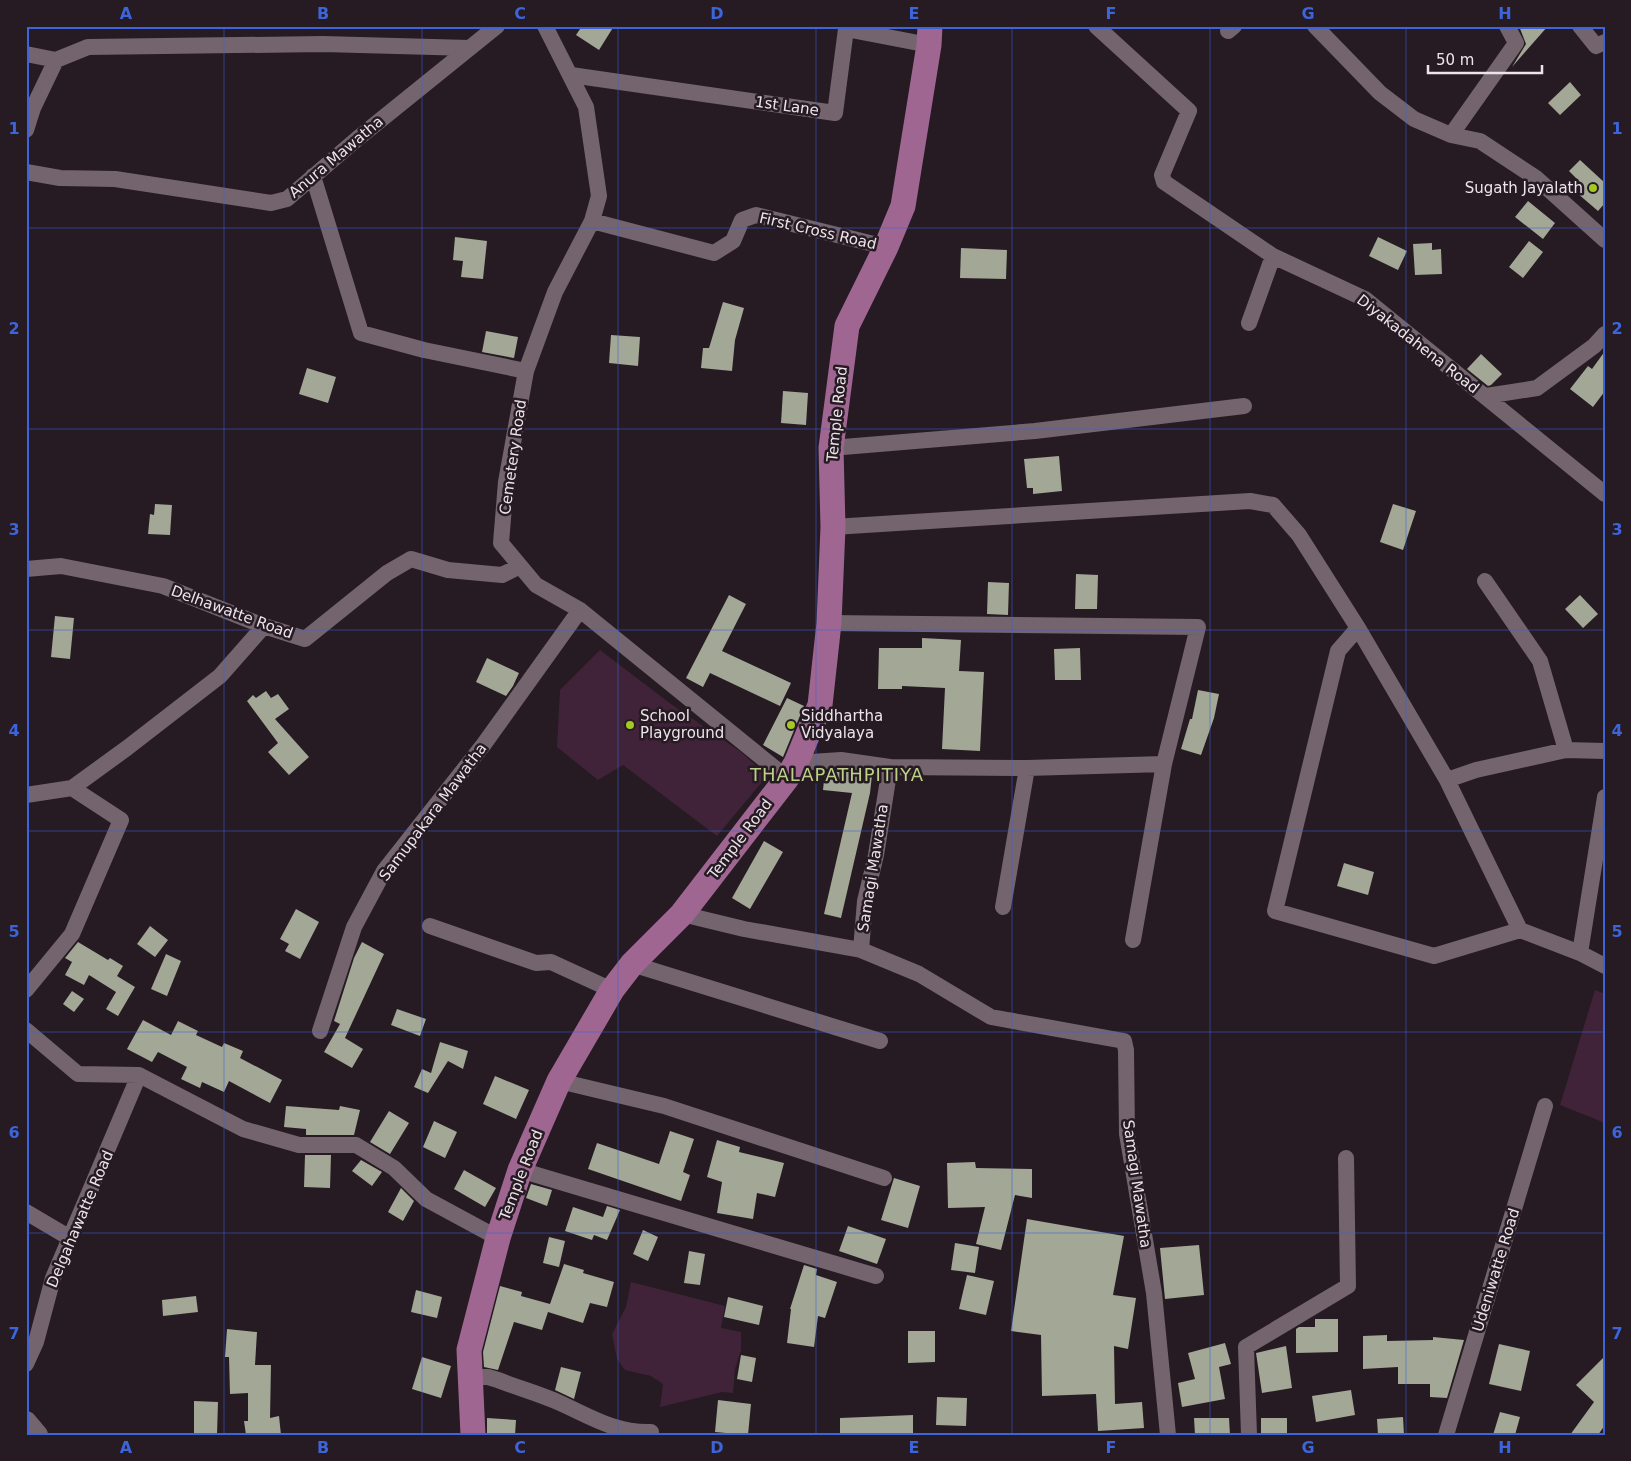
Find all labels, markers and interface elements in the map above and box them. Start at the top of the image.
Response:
text: A [120,4,133,23]
text: B [317,4,329,23]
text: C [514,4,526,23]
text: D [710,4,724,23]
text: E [909,4,919,23]
text: F [1106,4,1116,23]
text: G [1301,4,1315,23]
text: H [1498,4,1512,23]
scale bar [1428,42,1542,74]
text: 50 m [1436,51,1474,69]
street label: 1st Lane [754,93,820,119]
street label: Anura Mawatha [285,112,387,202]
text: 1 [8,119,20,138]
text: 1 [1611,119,1623,138]
place label: Sugath Jayalath [1465,179,1583,197]
marker: Sugath Jayalath [1587,182,1599,194]
street label: First Cross Road [758,209,878,253]
street label: Diyakadahena Road [1353,291,1483,397]
text: 2 [8,319,20,338]
text: 2 [1611,319,1623,338]
street label: Temple Road [823,365,851,464]
street label: Cemetery Road [496,398,530,516]
text: 3 [8,520,20,539]
text: 3 [1611,520,1623,539]
street label: Delhawatte Road [169,582,295,642]
place label: School Playground [640,707,724,742]
place label: Siddhartha Vidyalaya [801,707,883,742]
marker: School Playground [624,719,636,731]
marker: Siddhartha Vidyalaya [785,719,797,731]
text: 4 [8,721,20,740]
text: 4 [1611,721,1623,740]
street label: Samupakara Mawatha [375,740,491,884]
district label: THALAPATHPITIYA [749,764,924,785]
street label: Temple Road [703,795,776,883]
street label: Samagi Mawatha [854,803,892,933]
text: 5 [8,922,20,941]
text: 5 [1611,922,1623,941]
street label: Samagi Mawatha [1119,1119,1155,1249]
text: 6 [8,1123,20,1142]
text: 6 [1611,1123,1623,1142]
street label: Temple Road [495,1127,547,1224]
street label: Delgahawatte Road [43,1148,117,1290]
street label: Udeniwatte Road [1469,1206,1523,1334]
text: 7 [8,1324,20,1343]
text: 7 [1611,1324,1623,1343]
text: A [120,1438,133,1457]
text: B [317,1438,329,1457]
text: C [514,1438,526,1457]
text: D [710,1438,724,1457]
text: E [909,1438,919,1457]
text: F [1106,1438,1116,1457]
text: G [1301,1438,1315,1457]
text: H [1498,1438,1512,1457]

